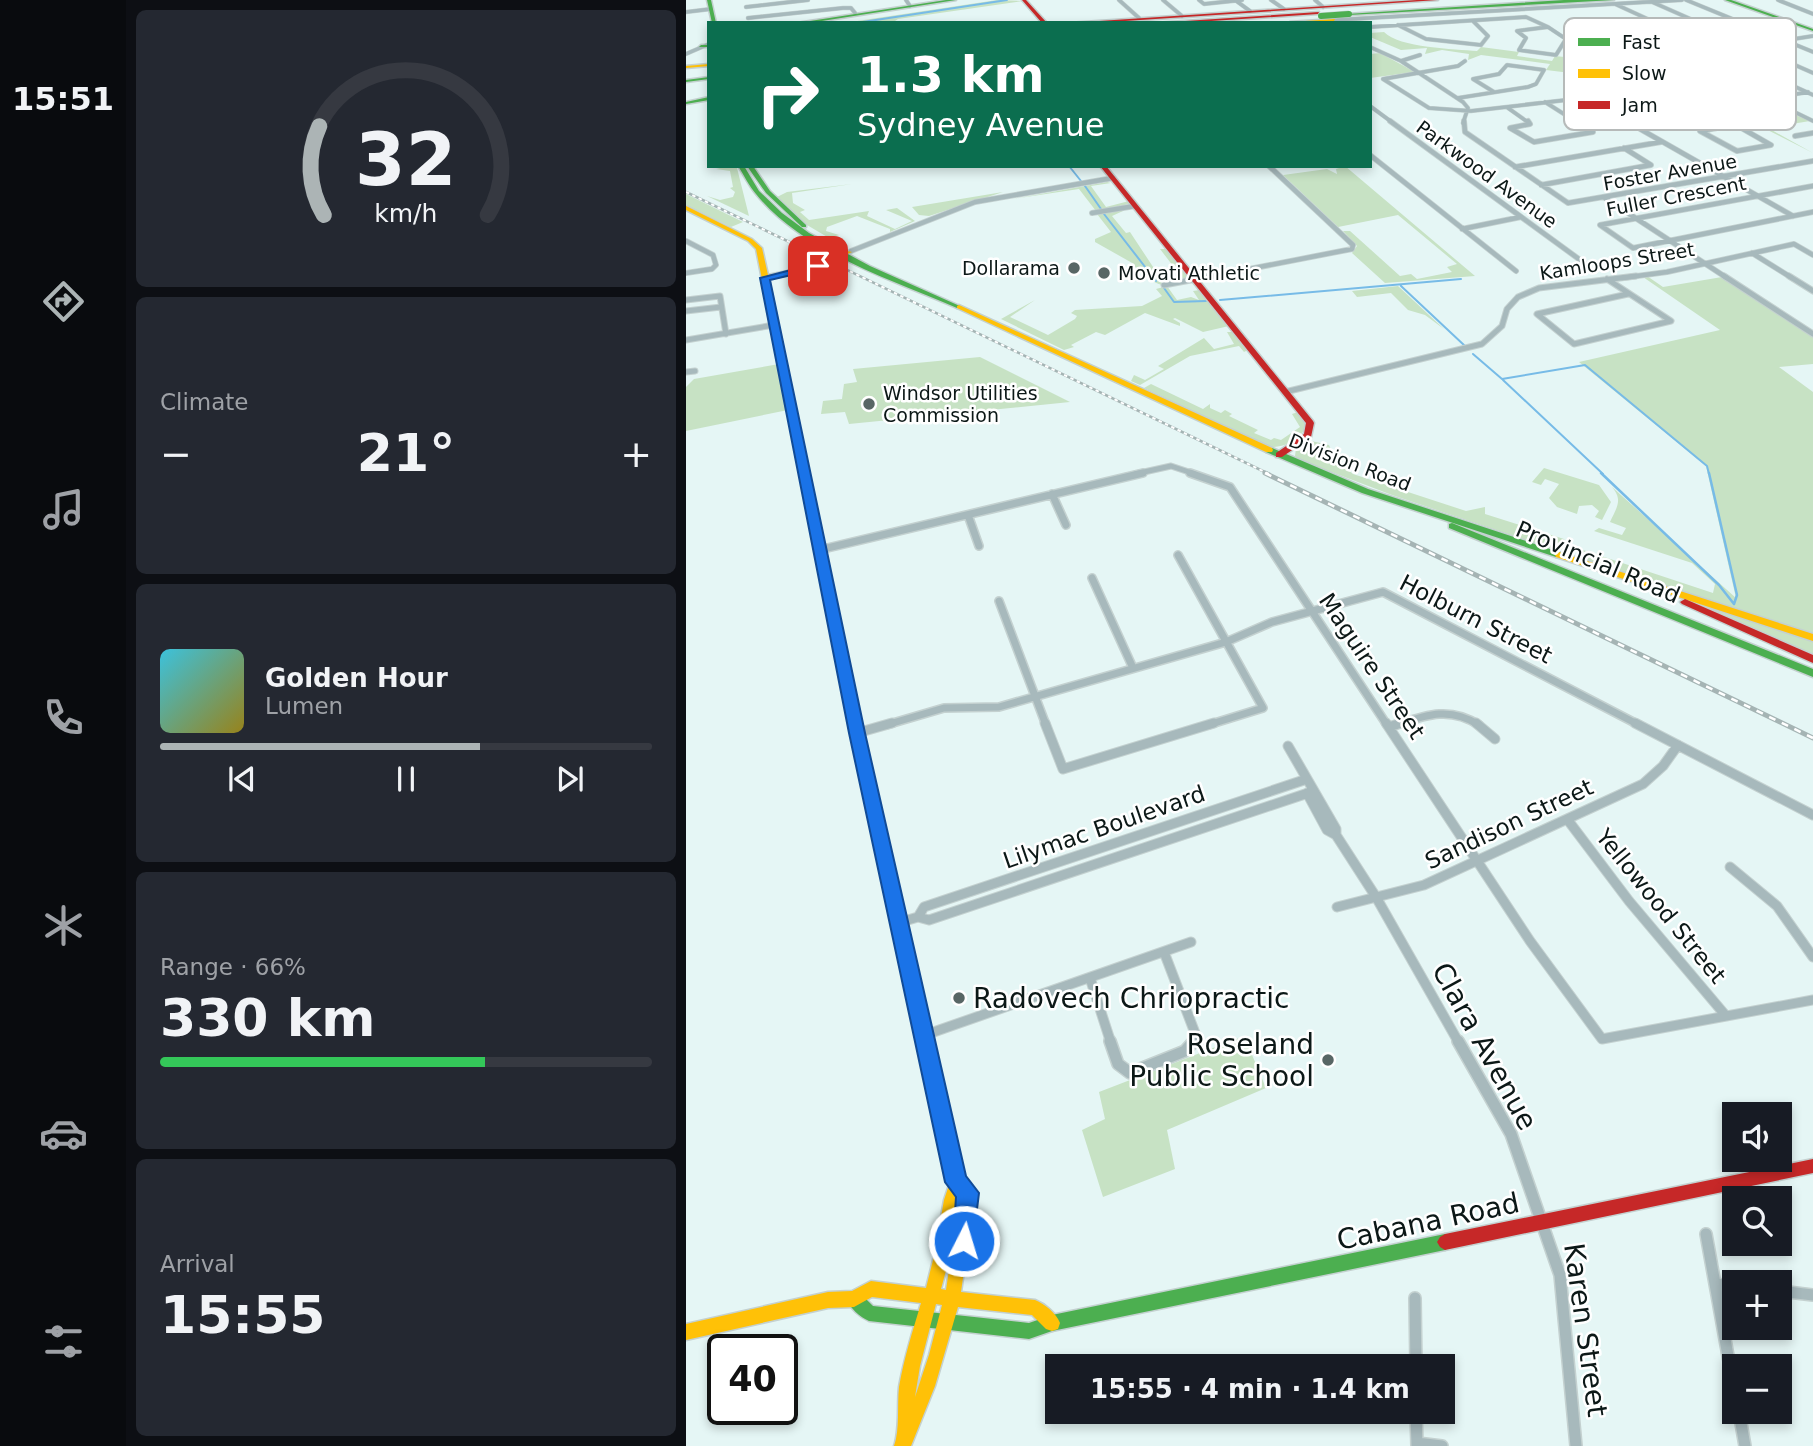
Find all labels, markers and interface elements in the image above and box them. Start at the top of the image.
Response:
legend [1564,18,1796,130]
text: Fast [1622,31,1660,53]
text: 1.3 km [857,47,1045,104]
icon: right [742,49,833,140]
text: Slow [1622,62,1667,84]
text: 15:51 [12,80,114,118]
text: Jam [1621,94,1658,116]
text: Sydney Avenue [857,106,1105,144]
street label: Parkwood Avenue [1412,116,1562,232]
text: 32 [355,117,457,202]
street label: Foster Avenue [1601,149,1739,195]
street label: Fuller Crescent [1604,172,1748,220]
text: km/h [374,198,438,227]
pin [788,236,848,296]
street label: Kamloops Street [1538,238,1696,284]
icon: arrive [799,247,837,285]
place label: Dollarama [962,257,1060,279]
marker: Dollarama [1066,260,1082,276]
place label: Movati Athletic [1118,262,1260,284]
marker: Movati Athletic [1096,265,1112,281]
icon: directions [39,277,88,326]
place label: Windsor Utilities Commission [883,382,1038,426]
text: Climate [160,389,249,415]
marker: Windsor Utilities Commission [861,396,877,412]
text: 21° [357,423,455,483]
street label: Division Road [1286,429,1414,495]
text: − [160,432,192,476]
text: + [620,432,652,476]
icon: music [39,485,88,534]
street label: Provincial Road [1512,516,1684,608]
street label: Holburn Street [1395,569,1557,669]
street label: Maguire Street [1314,588,1430,744]
text: Golden Hour [265,663,448,693]
icon: phone [39,693,88,742]
text: Lumen [265,693,343,719]
icon: previous [223,760,261,798]
icon: pause [387,760,425,798]
icon: next [551,760,589,798]
street label: Sandison Street [1421,774,1597,874]
street label: Lilymac Boulevard [1000,780,1208,874]
street label: Yellowood Street [1590,823,1731,988]
icon: climate [39,901,88,950]
text: Range · 66% [160,954,306,980]
street label: Clara Avenue [1425,957,1544,1136]
place label: Radovech Chriopractic [973,982,1289,1015]
text: 330 km [160,988,375,1048]
marker: Radovech Chriopractic [951,990,967,1006]
place label: Roseland Public School [1129,1028,1314,1093]
marker: Roseland Public School [1320,1052,1336,1068]
map controls [1722,1102,1792,1424]
button: sound [1722,1102,1792,1172]
icon: car [39,1109,88,1158]
street label: Cabana Road [1334,1186,1522,1257]
button: search [1722,1186,1792,1256]
position arrow [927,1204,1001,1278]
street label: Karen Street [1557,1241,1614,1419]
text: Arrival [160,1251,235,1277]
button: + [1722,1270,1792,1340]
text: 15:55 [160,1285,326,1345]
icon: filters [39,1317,88,1366]
speed limit sign: 40 [707,1334,798,1425]
button: − [1722,1354,1792,1424]
text: 15:55 · 4 min · 1.4 km [1090,1374,1410,1404]

